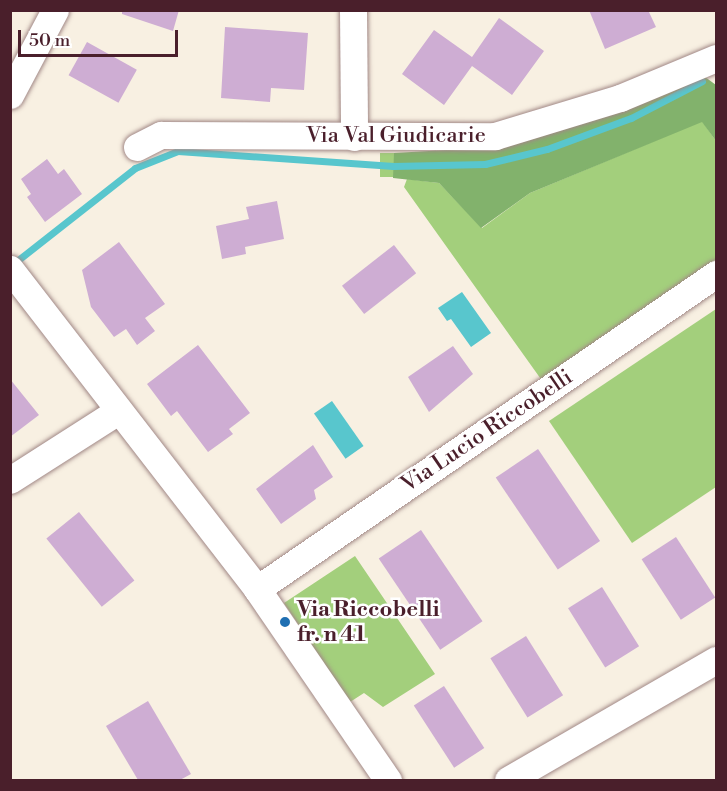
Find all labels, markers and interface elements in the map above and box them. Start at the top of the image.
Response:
scale bar [21,18,182,56]
text: 50 m [29,29,70,52]
street label: Via Val Giudicarie [306,123,486,149]
street label: Via Lucio Riccobelli [396,364,578,498]
place label: Via Riccobelli fr. n 41 [297,596,440,648]
marker: Via Riccobelli fr. n 41 [278,615,292,629]

